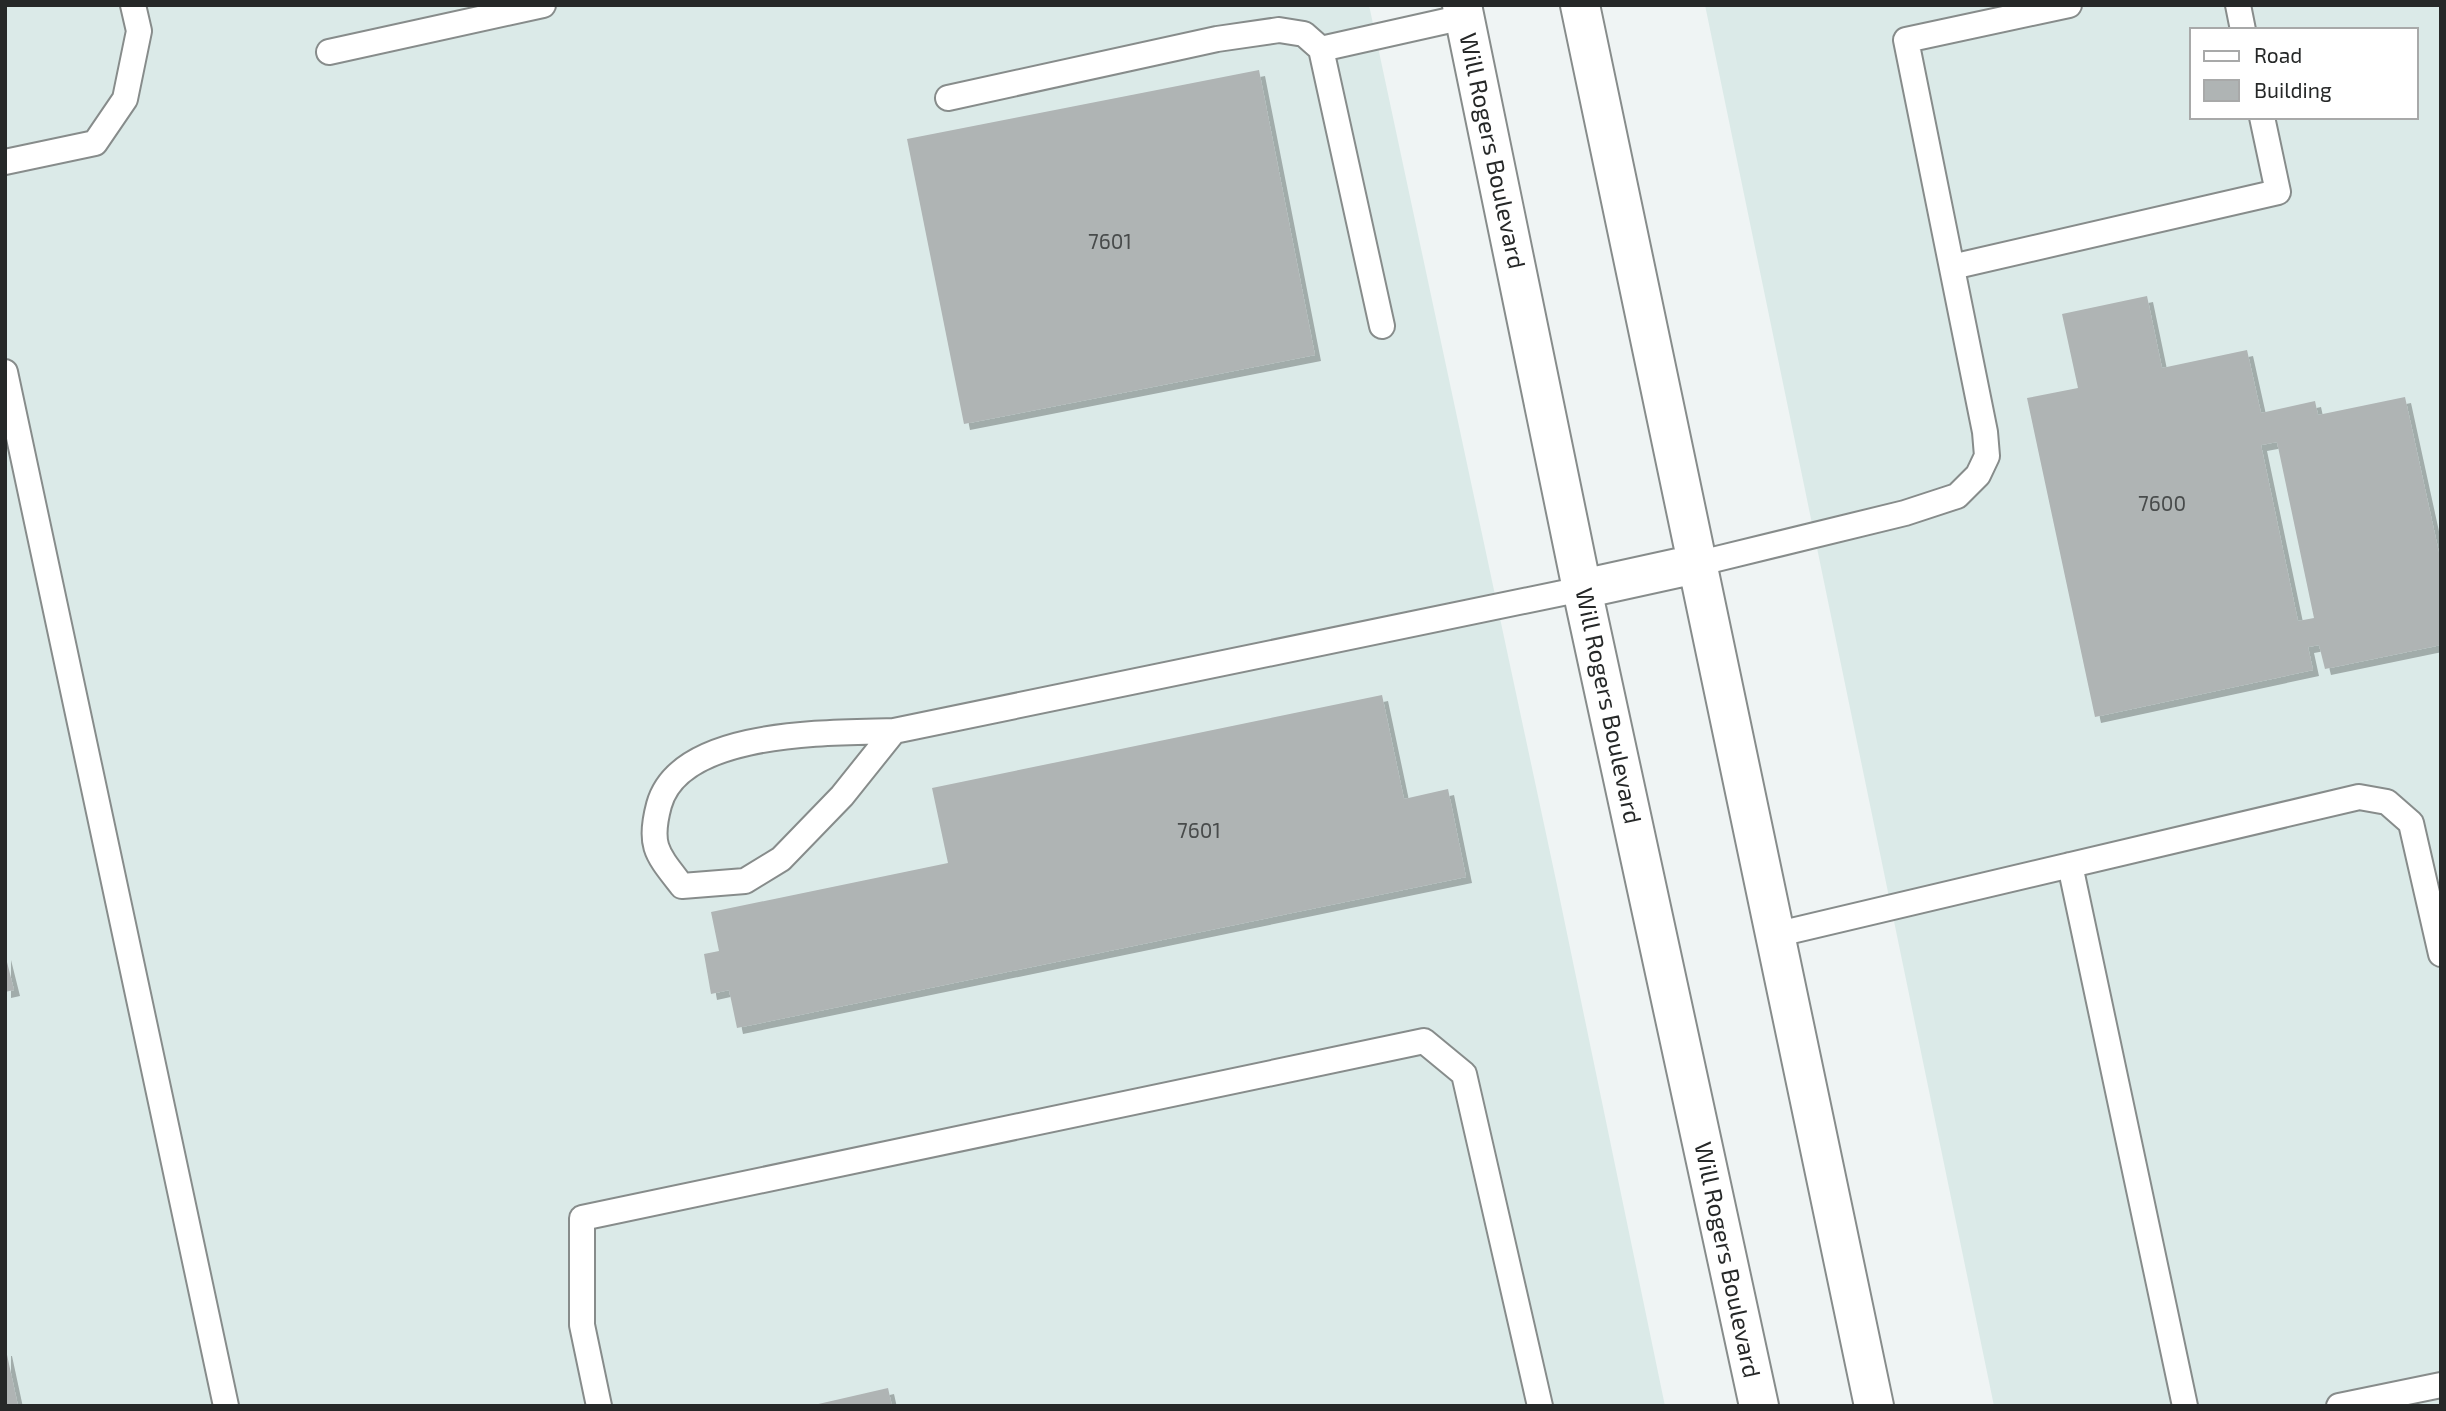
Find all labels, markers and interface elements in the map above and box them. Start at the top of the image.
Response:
legend [2190,28,2418,119]
street label: Will Rogers Boulevard [1454,30,1533,271]
text: Road [2254,42,2302,67]
text: Building [2254,77,2332,102]
house number: 7601 [1088,228,1132,253]
house number: 7600 [2138,490,2186,515]
street label: Will Rogers Boulevard [1570,585,1649,826]
house number: 7601 [1177,817,1221,842]
street label: Will Rogers Boulevard [1689,1139,1768,1380]

